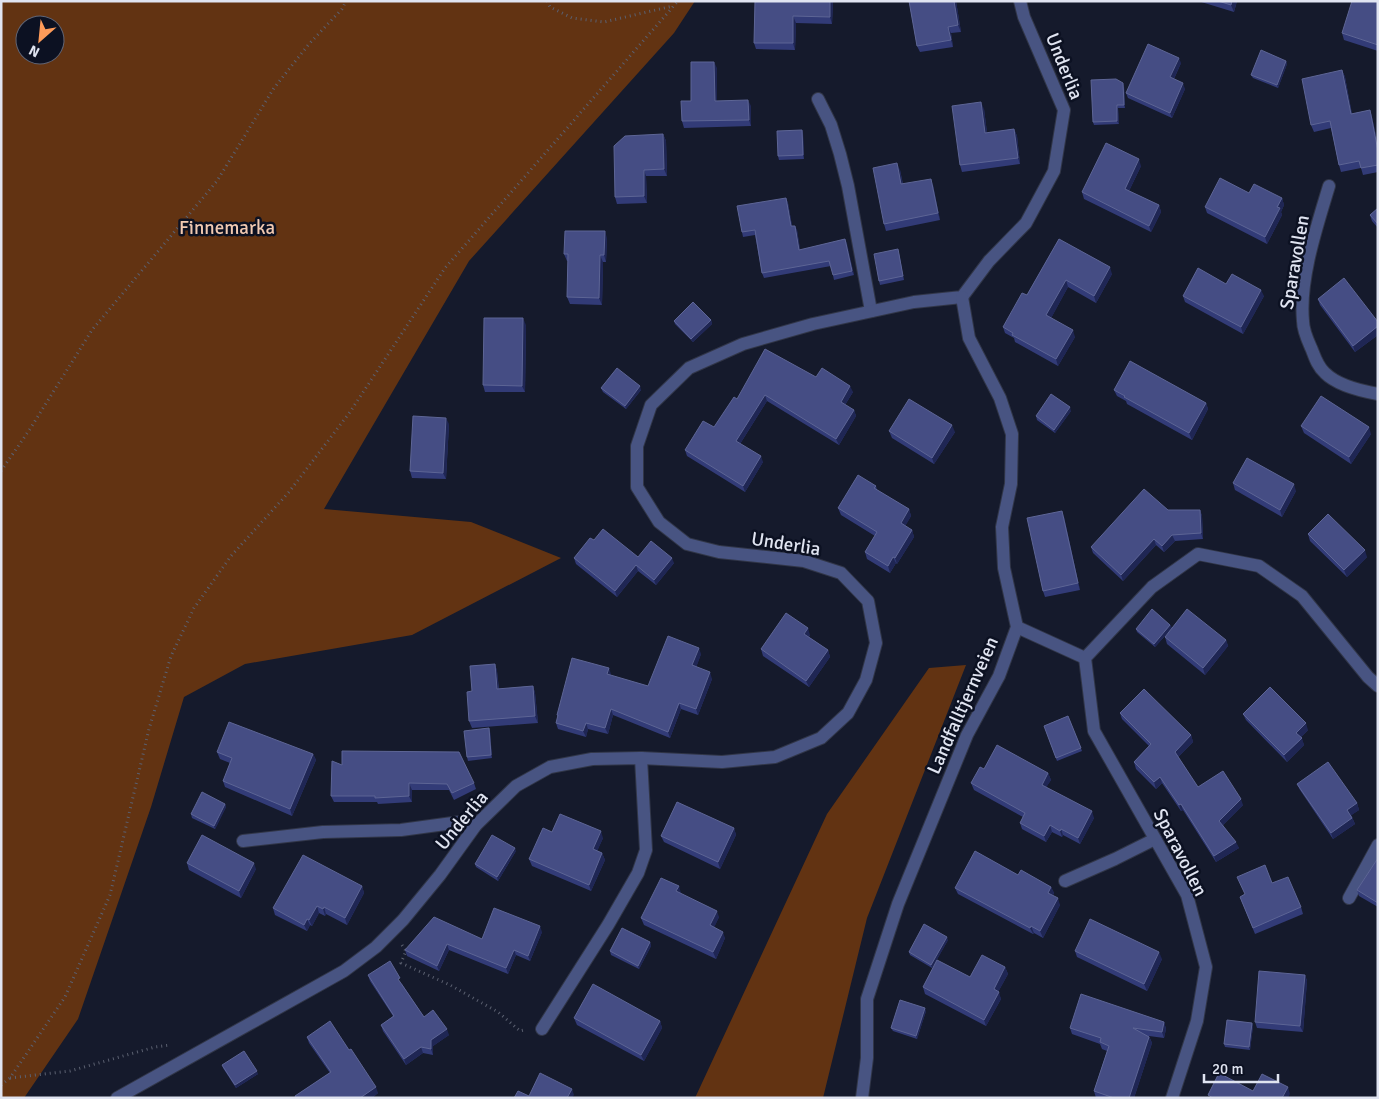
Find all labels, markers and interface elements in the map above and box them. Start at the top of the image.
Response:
north arrow [15,15,65,65]
street label: Underlia [1040,29,1088,103]
text: N [26,41,43,61]
street label: Sparavollen [1275,213,1315,311]
park label: Finnemarka [179,216,275,240]
street label: Underlia [749,527,822,561]
street label: Landfalltjernveien [922,633,1004,778]
street label: Underlia [430,786,493,855]
street label: Sparavollen [1148,805,1212,900]
scale bar [1204,1052,1278,1084]
text: 20 m [1212,1060,1243,1078]

